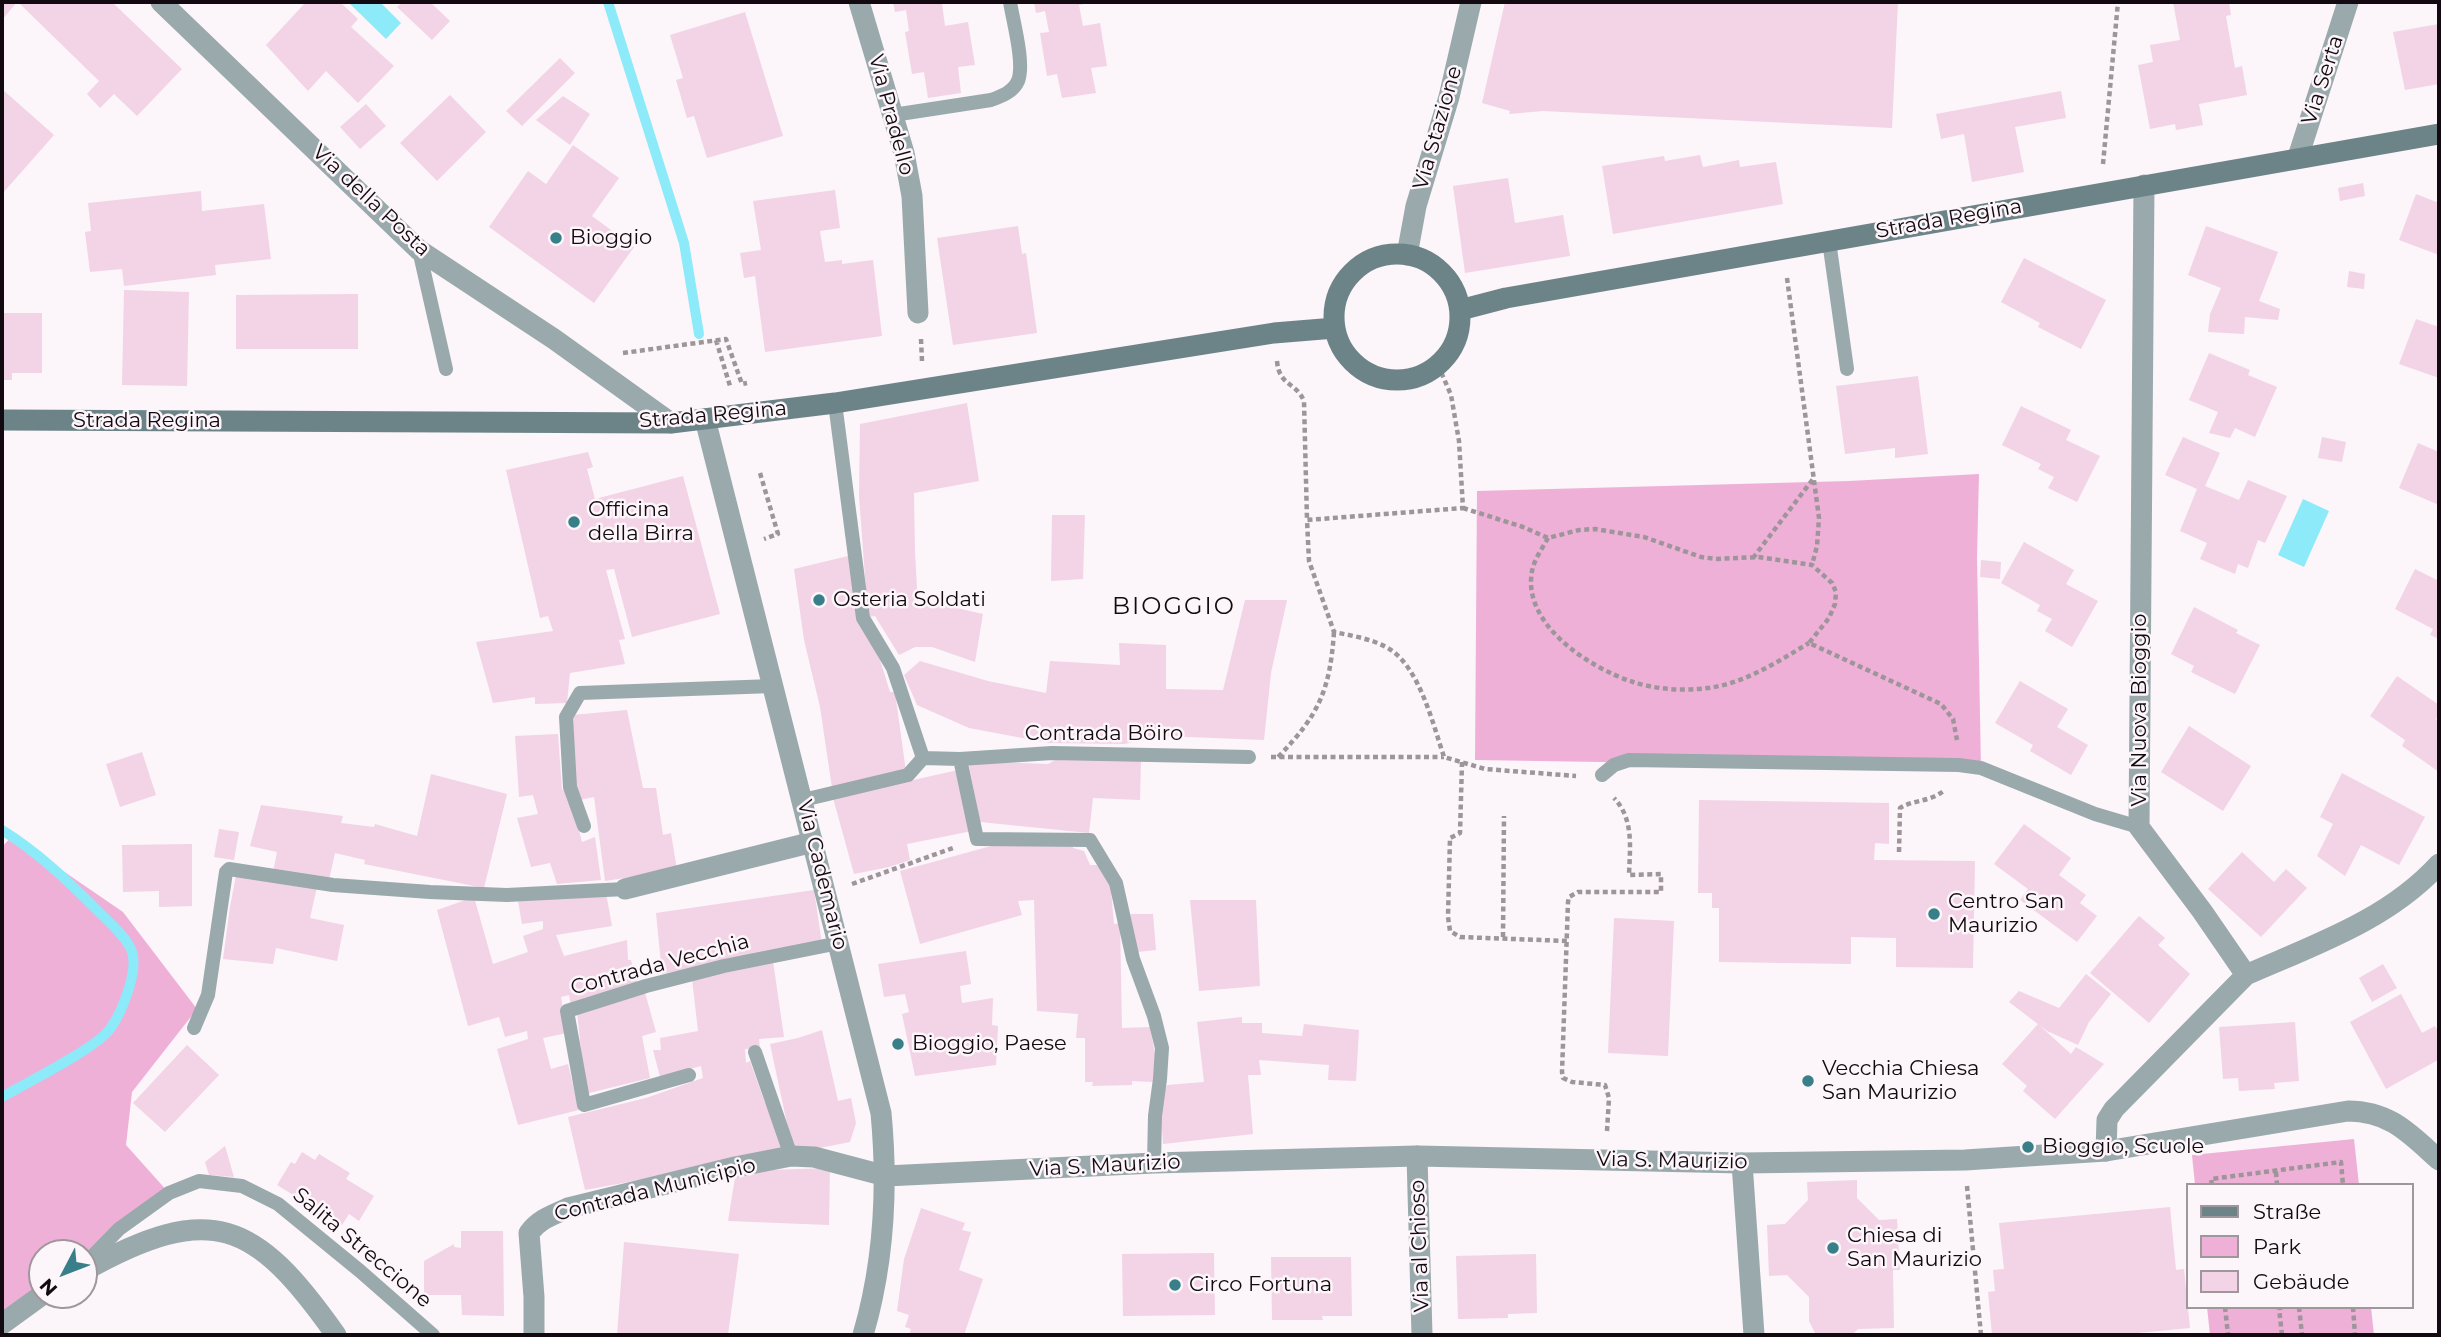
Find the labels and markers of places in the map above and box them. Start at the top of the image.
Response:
place label: Bioggio [570,225,652,251]
marker: Bioggio [548,230,564,246]
place label: Officina della Birra [588,497,694,547]
marker: Officina della Birra [566,514,582,530]
place label: Osteria Soldati [833,587,986,613]
marker: Osteria Soldati [811,592,827,608]
place label: Centro San Maurizio [1948,889,2064,939]
marker: Centro San Maurizio [1926,906,1942,922]
place label: Bioggio, Paese [912,1031,1067,1057]
marker: Bioggio, Paese [890,1036,906,1052]
place label: Vecchia Chiesa San Maurizio [1822,1056,1979,1106]
marker: Vecchia Chiesa San Maurizio [1800,1073,1816,1089]
place label: Bioggio, Scuole [2042,1134,2204,1160]
marker: Bioggio, Scuole [2020,1139,2036,1155]
place label: Chiesa di San Maurizio [1847,1223,1982,1273]
marker: Chiesa di San Maurizio [1825,1240,1841,1256]
place label: Circo Fortuna [1189,1272,1332,1298]
marker: Circo Fortuna [1167,1277,1183,1293]

